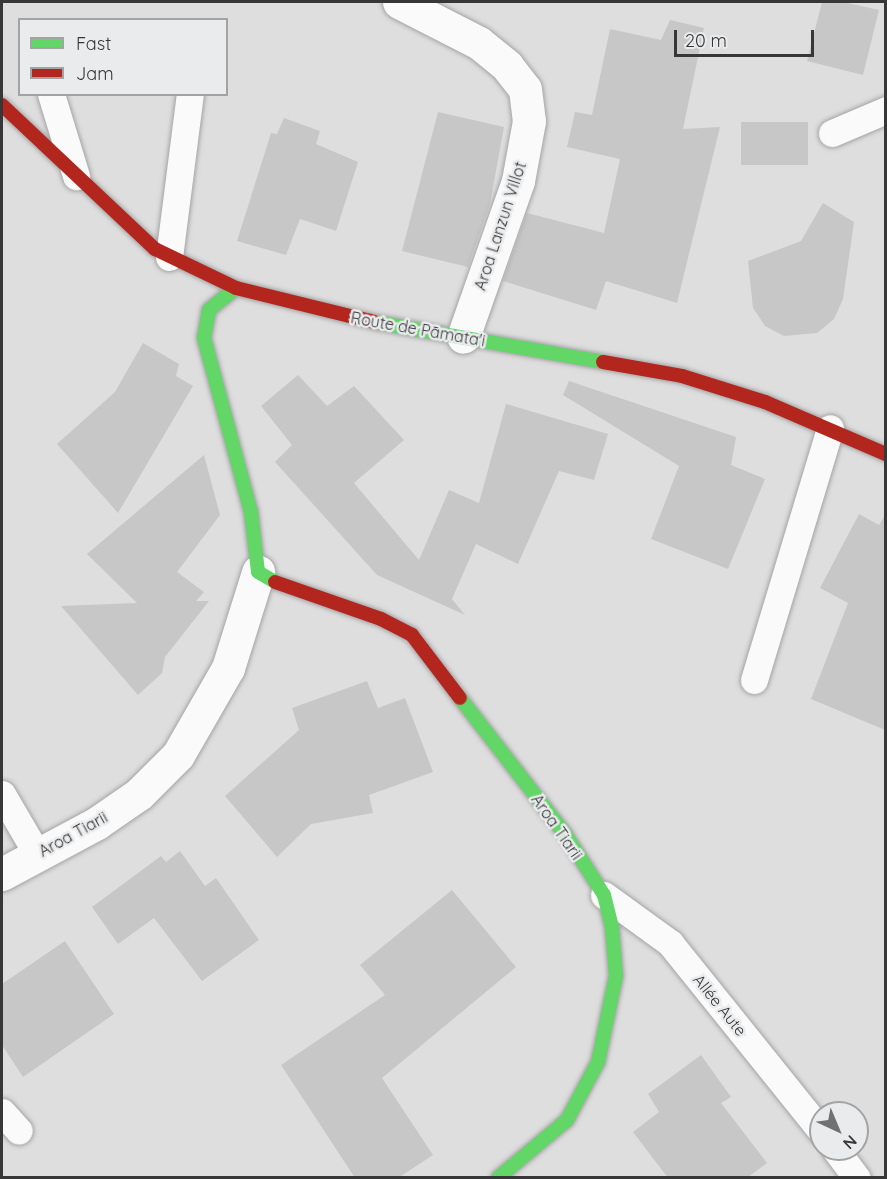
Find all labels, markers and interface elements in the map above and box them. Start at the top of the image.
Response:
legend [18,18,228,96]
scale bar [677,18,816,56]
text: 20 m [685,29,727,52]
text: Fast [76,32,111,55]
text: Jam [76,62,114,85]
street label: Aroa Lanzun Villot [470,159,530,293]
street label: Route de Pāmata'i [349,308,487,350]
street label: Aroa Tiarii [527,790,587,864]
street label: Aroa Tiarii [35,807,111,861]
street label: Allée Aute [689,970,751,1040]
north arrow [809,1101,869,1161]
text: N [839,1131,861,1154]

